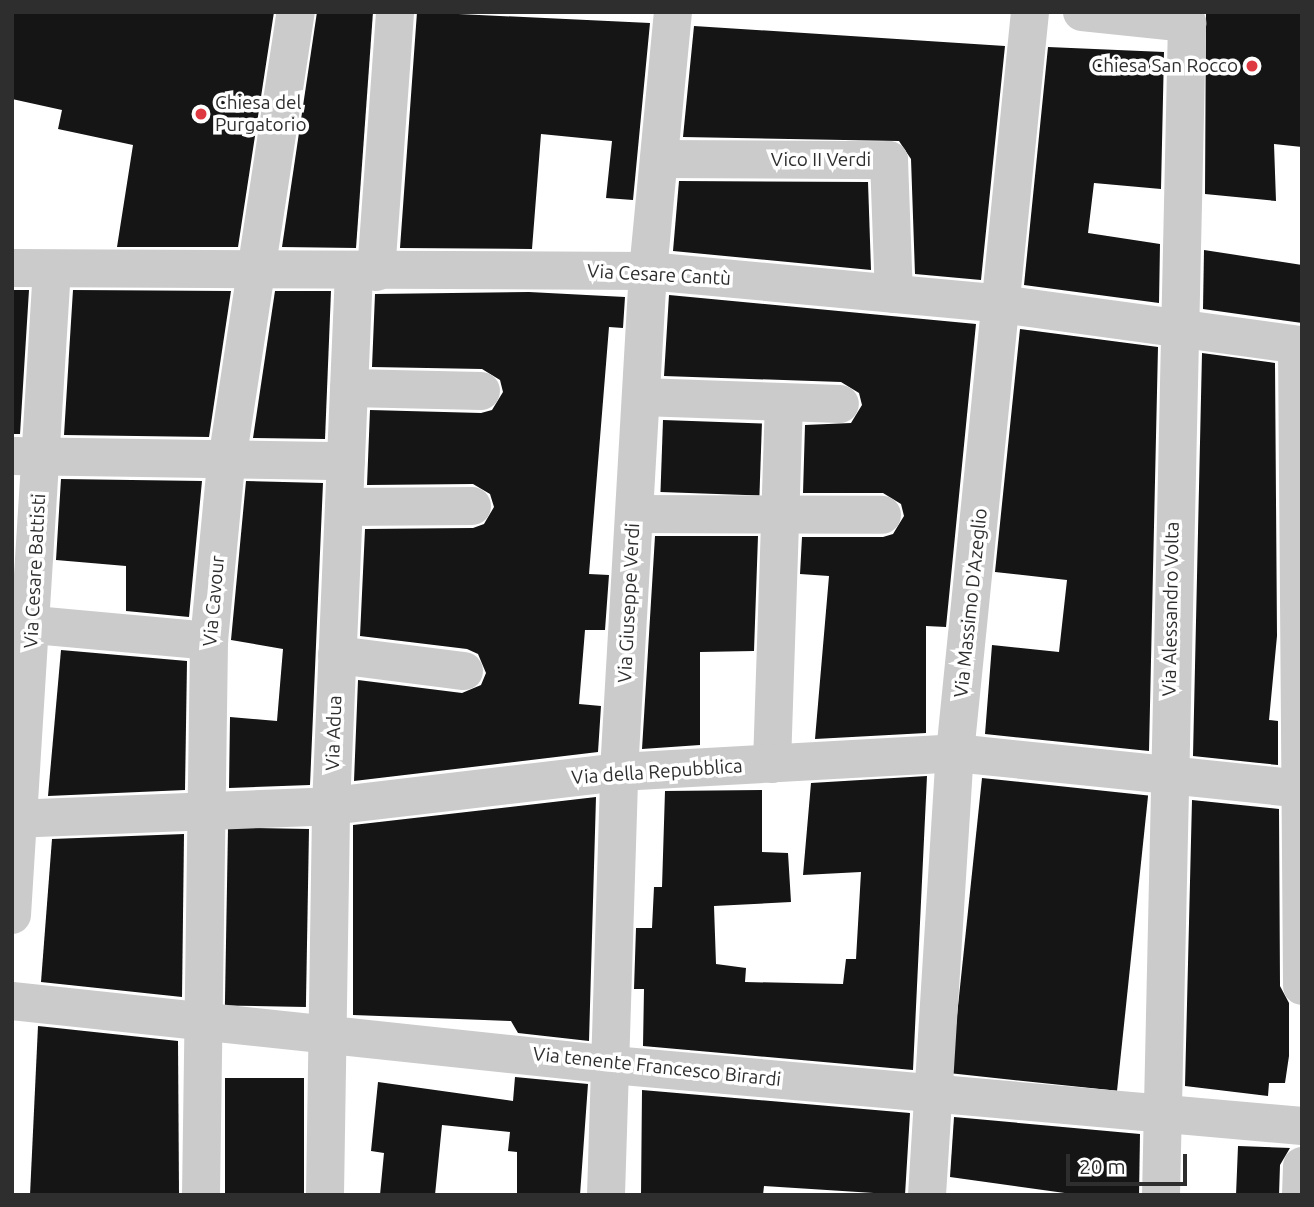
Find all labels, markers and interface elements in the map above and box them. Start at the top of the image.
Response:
place label: Chiesa San Rocco [1092,55,1238,77]
marker: Chiesa San Rocco [1244,58,1260,74]
place label: Chiesa del Purgatorio [215,92,307,136]
marker: Chiesa del Purgatorio [193,106,209,122]
street label: Vico II Verdi [771,149,871,171]
street label: Via Cesare Cantù [586,260,732,290]
street label: Via Cesare Battisti [20,493,50,649]
street label: Via Massimo D'Azeglio [950,507,992,699]
street label: Via Alessandro Volta [1158,521,1184,697]
street label: Via Giuseppe Verdi [613,522,645,684]
street label: Via Cavour [199,555,229,647]
street label: Via Adua [321,695,347,771]
street label: Via della Repubblica [571,755,743,789]
street label: Via tenente Francesco Birardi [532,1043,782,1091]
scale bar [1069,1140,1190,1184]
text: 20 m [1079,1154,1126,1178]

